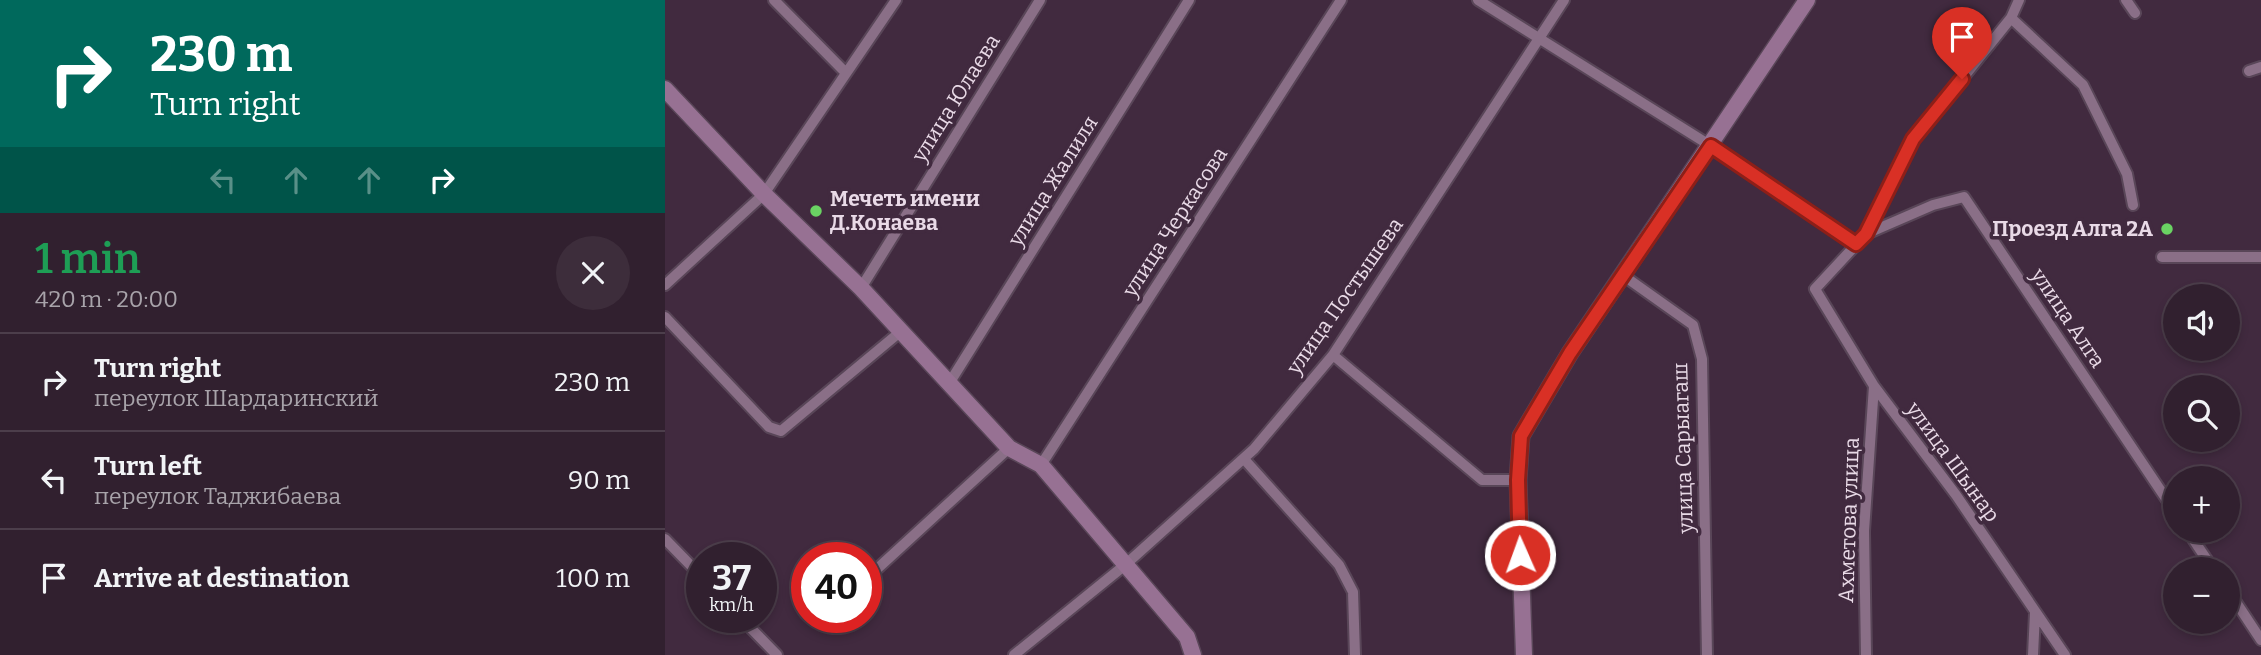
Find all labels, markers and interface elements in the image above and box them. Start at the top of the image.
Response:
pin [1932,7,1992,79]
icon: arrive [1943,18,1981,56]
text: 230 m [150,25,293,84]
icon: right [35,28,126,119]
street label: улица Юлаева [906,29,1006,168]
text: Turn right [150,85,301,123]
street label: улица Жалиля [1002,111,1103,252]
street label: улица Черкасова [1116,142,1233,303]
icon: left [204,161,242,199]
icon: ahead [277,161,315,199]
icon: ahead [350,161,388,199]
icon: right [423,161,461,199]
place label: Мечеть имени Д.Конаева [830,186,980,236]
marker: Мечеть имени Д.Конаева [808,203,824,219]
street label: улица Постышева [1281,212,1409,380]
place label: Проезд Алга 2А [1992,216,2153,242]
marker: Проезд Алга 2А [2159,221,2175,237]
text: 1 min [35,234,141,284]
button: close [556,236,630,310]
street label: улица Алга [2025,262,2111,373]
map controls [2163,284,2240,634]
button: sound [2163,284,2240,361]
text: 420 m · 20:00 [35,285,178,313]
text: Turn right [94,353,221,384]
street label: улица Сарыагаш [1667,362,1699,535]
icon: right [35,363,73,401]
text: 230 m [554,367,630,398]
button: search [2163,375,2240,452]
text: переулок Шардаринский [94,384,379,412]
street label: улица Шынар [1900,396,2005,527]
street label: Ахметова улица [1833,436,1865,603]
text: Turn left [94,451,202,482]
icon: left [35,461,73,499]
text: 90 m [568,465,630,496]
button: + [2163,466,2240,543]
text: переулок Таджибаева [94,482,341,510]
position arrow [1483,518,1557,592]
speed limit sign: 40 [791,542,882,633]
text: 37 [712,557,751,599]
button: − [2163,557,2240,634]
icon: arrive [35,559,73,597]
text: Arrive at destination [94,563,349,594]
text: 100 m [556,563,630,594]
text: km/h [709,594,754,616]

